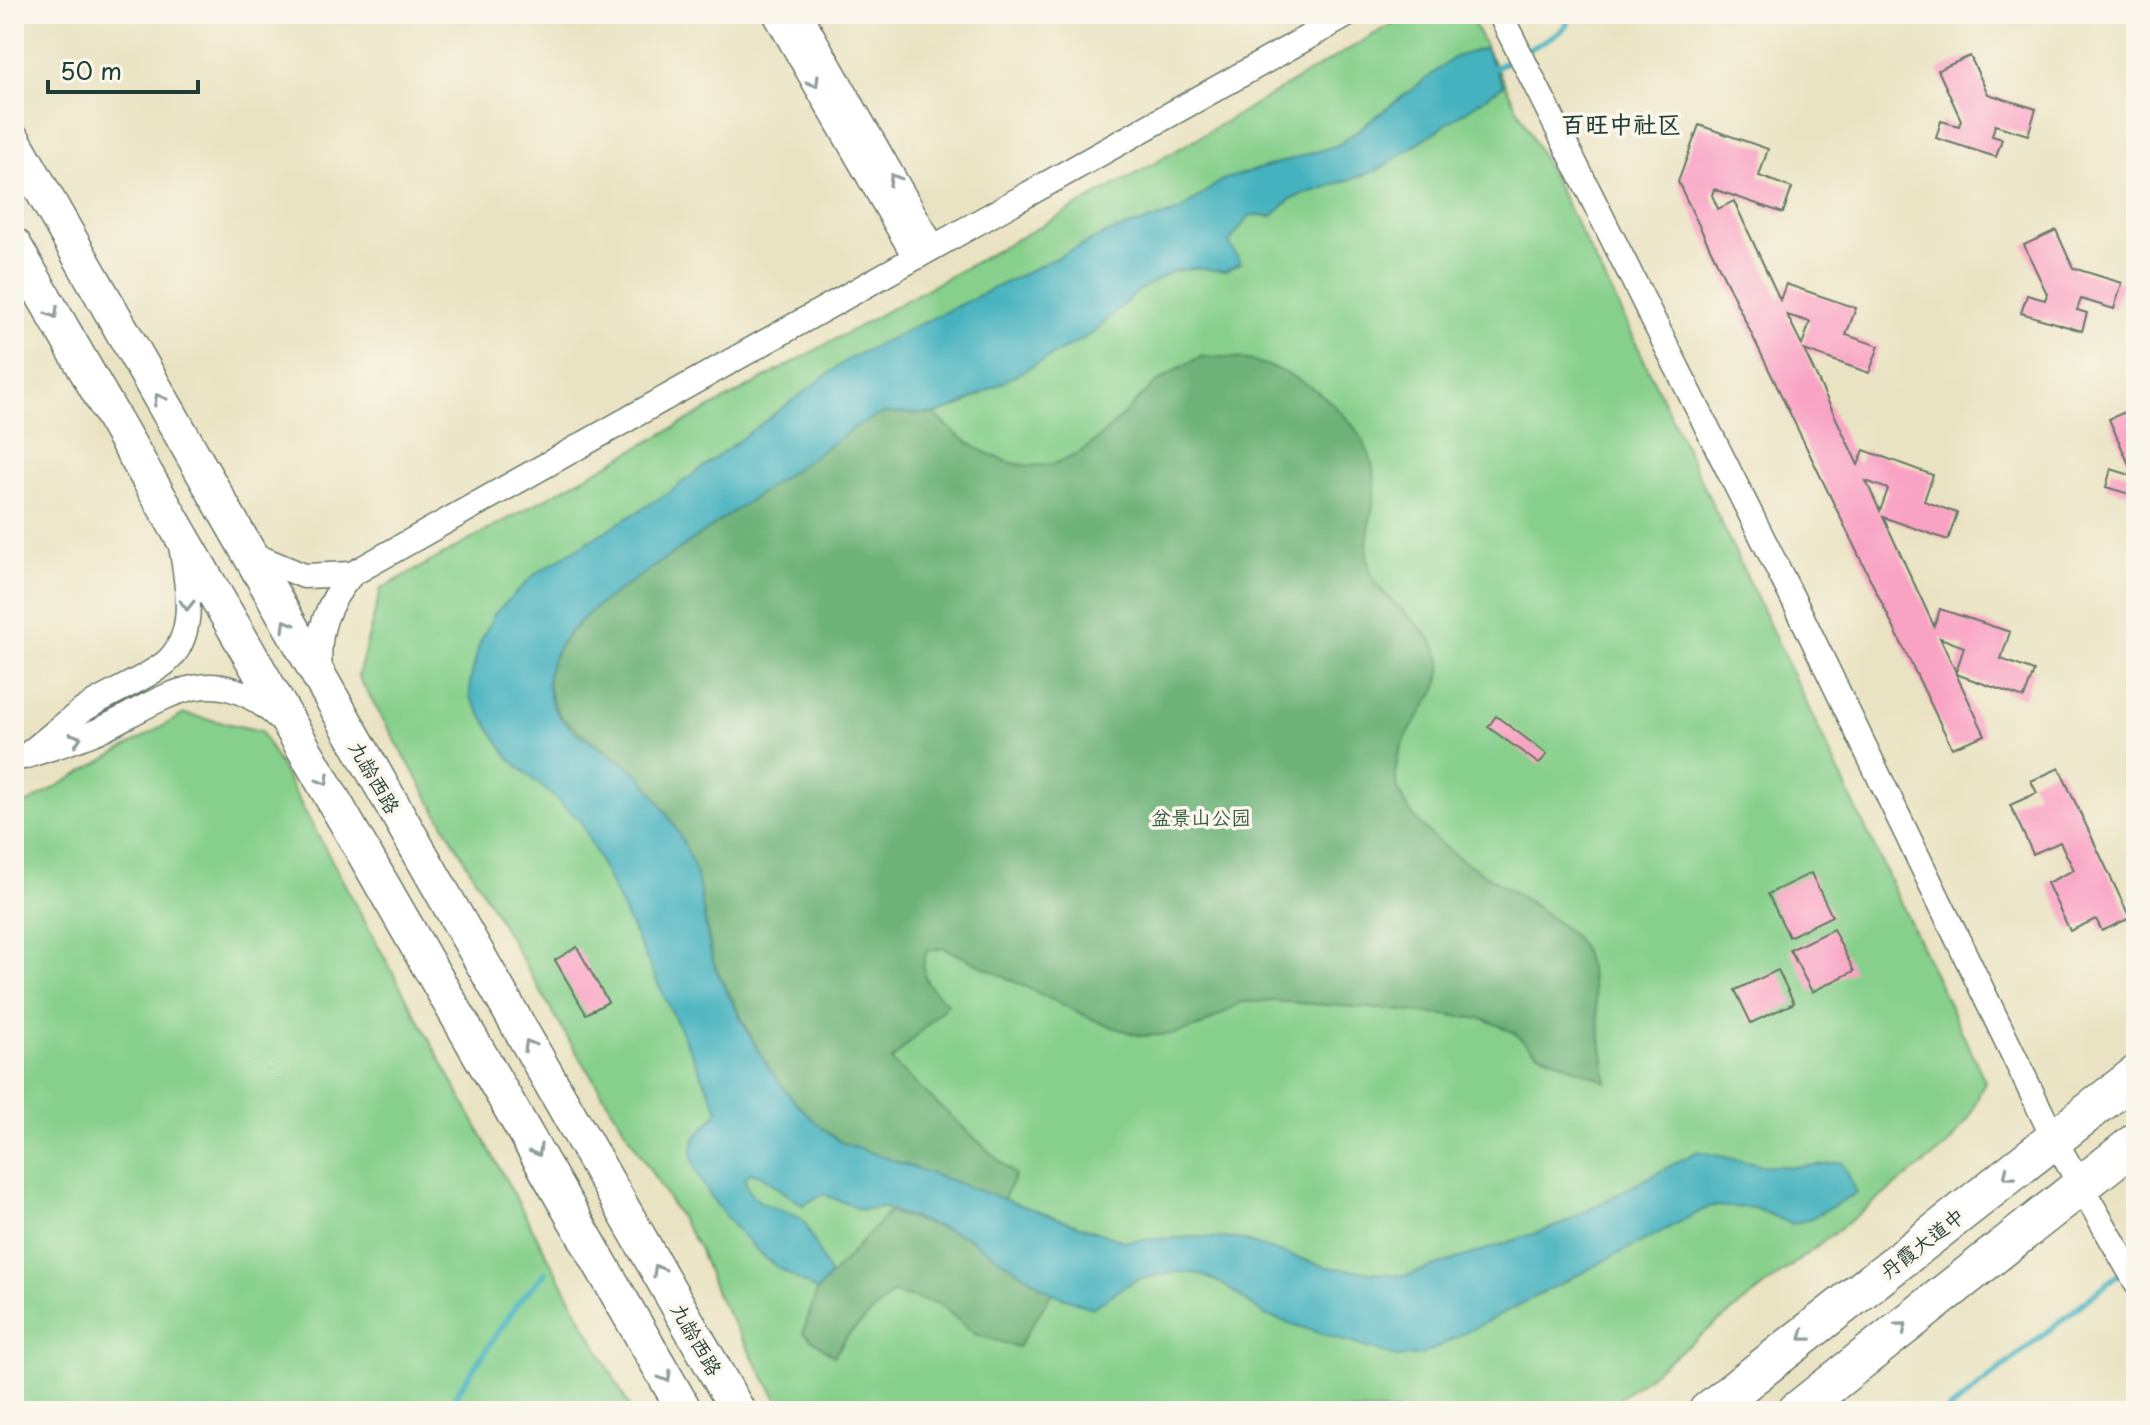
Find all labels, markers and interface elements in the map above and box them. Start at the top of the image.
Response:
scale bar [48,44,198,94]
text: 50 m [60,52,122,88]
one-way arrow [804,73,820,87]
district label: 百旺中社区 [1561,105,1681,141]
one-way arrow [888,173,904,188]
one-way arrow [43,304,59,319]
one-way arrow [154,393,169,407]
one-way arrow [179,599,196,612]
one-way arrow [281,619,297,634]
one-way arrow [68,732,82,748]
street label: 九龄西路 [342,735,408,820]
one-way arrow [314,771,330,786]
park label: 盆景山公园 [1151,802,1251,832]
one-way arrow [523,1039,539,1053]
one-way arrow [527,1143,543,1157]
one-way arrow [2002,1165,2017,1179]
street label: 丹霞大道中 [1873,1200,1971,1286]
one-way arrow [652,1265,668,1279]
street label: 九龄西路 [664,1297,730,1382]
one-way arrow [1893,1323,1908,1337]
one-way arrow [1798,1326,1813,1340]
one-way arrow [656,1368,672,1383]

